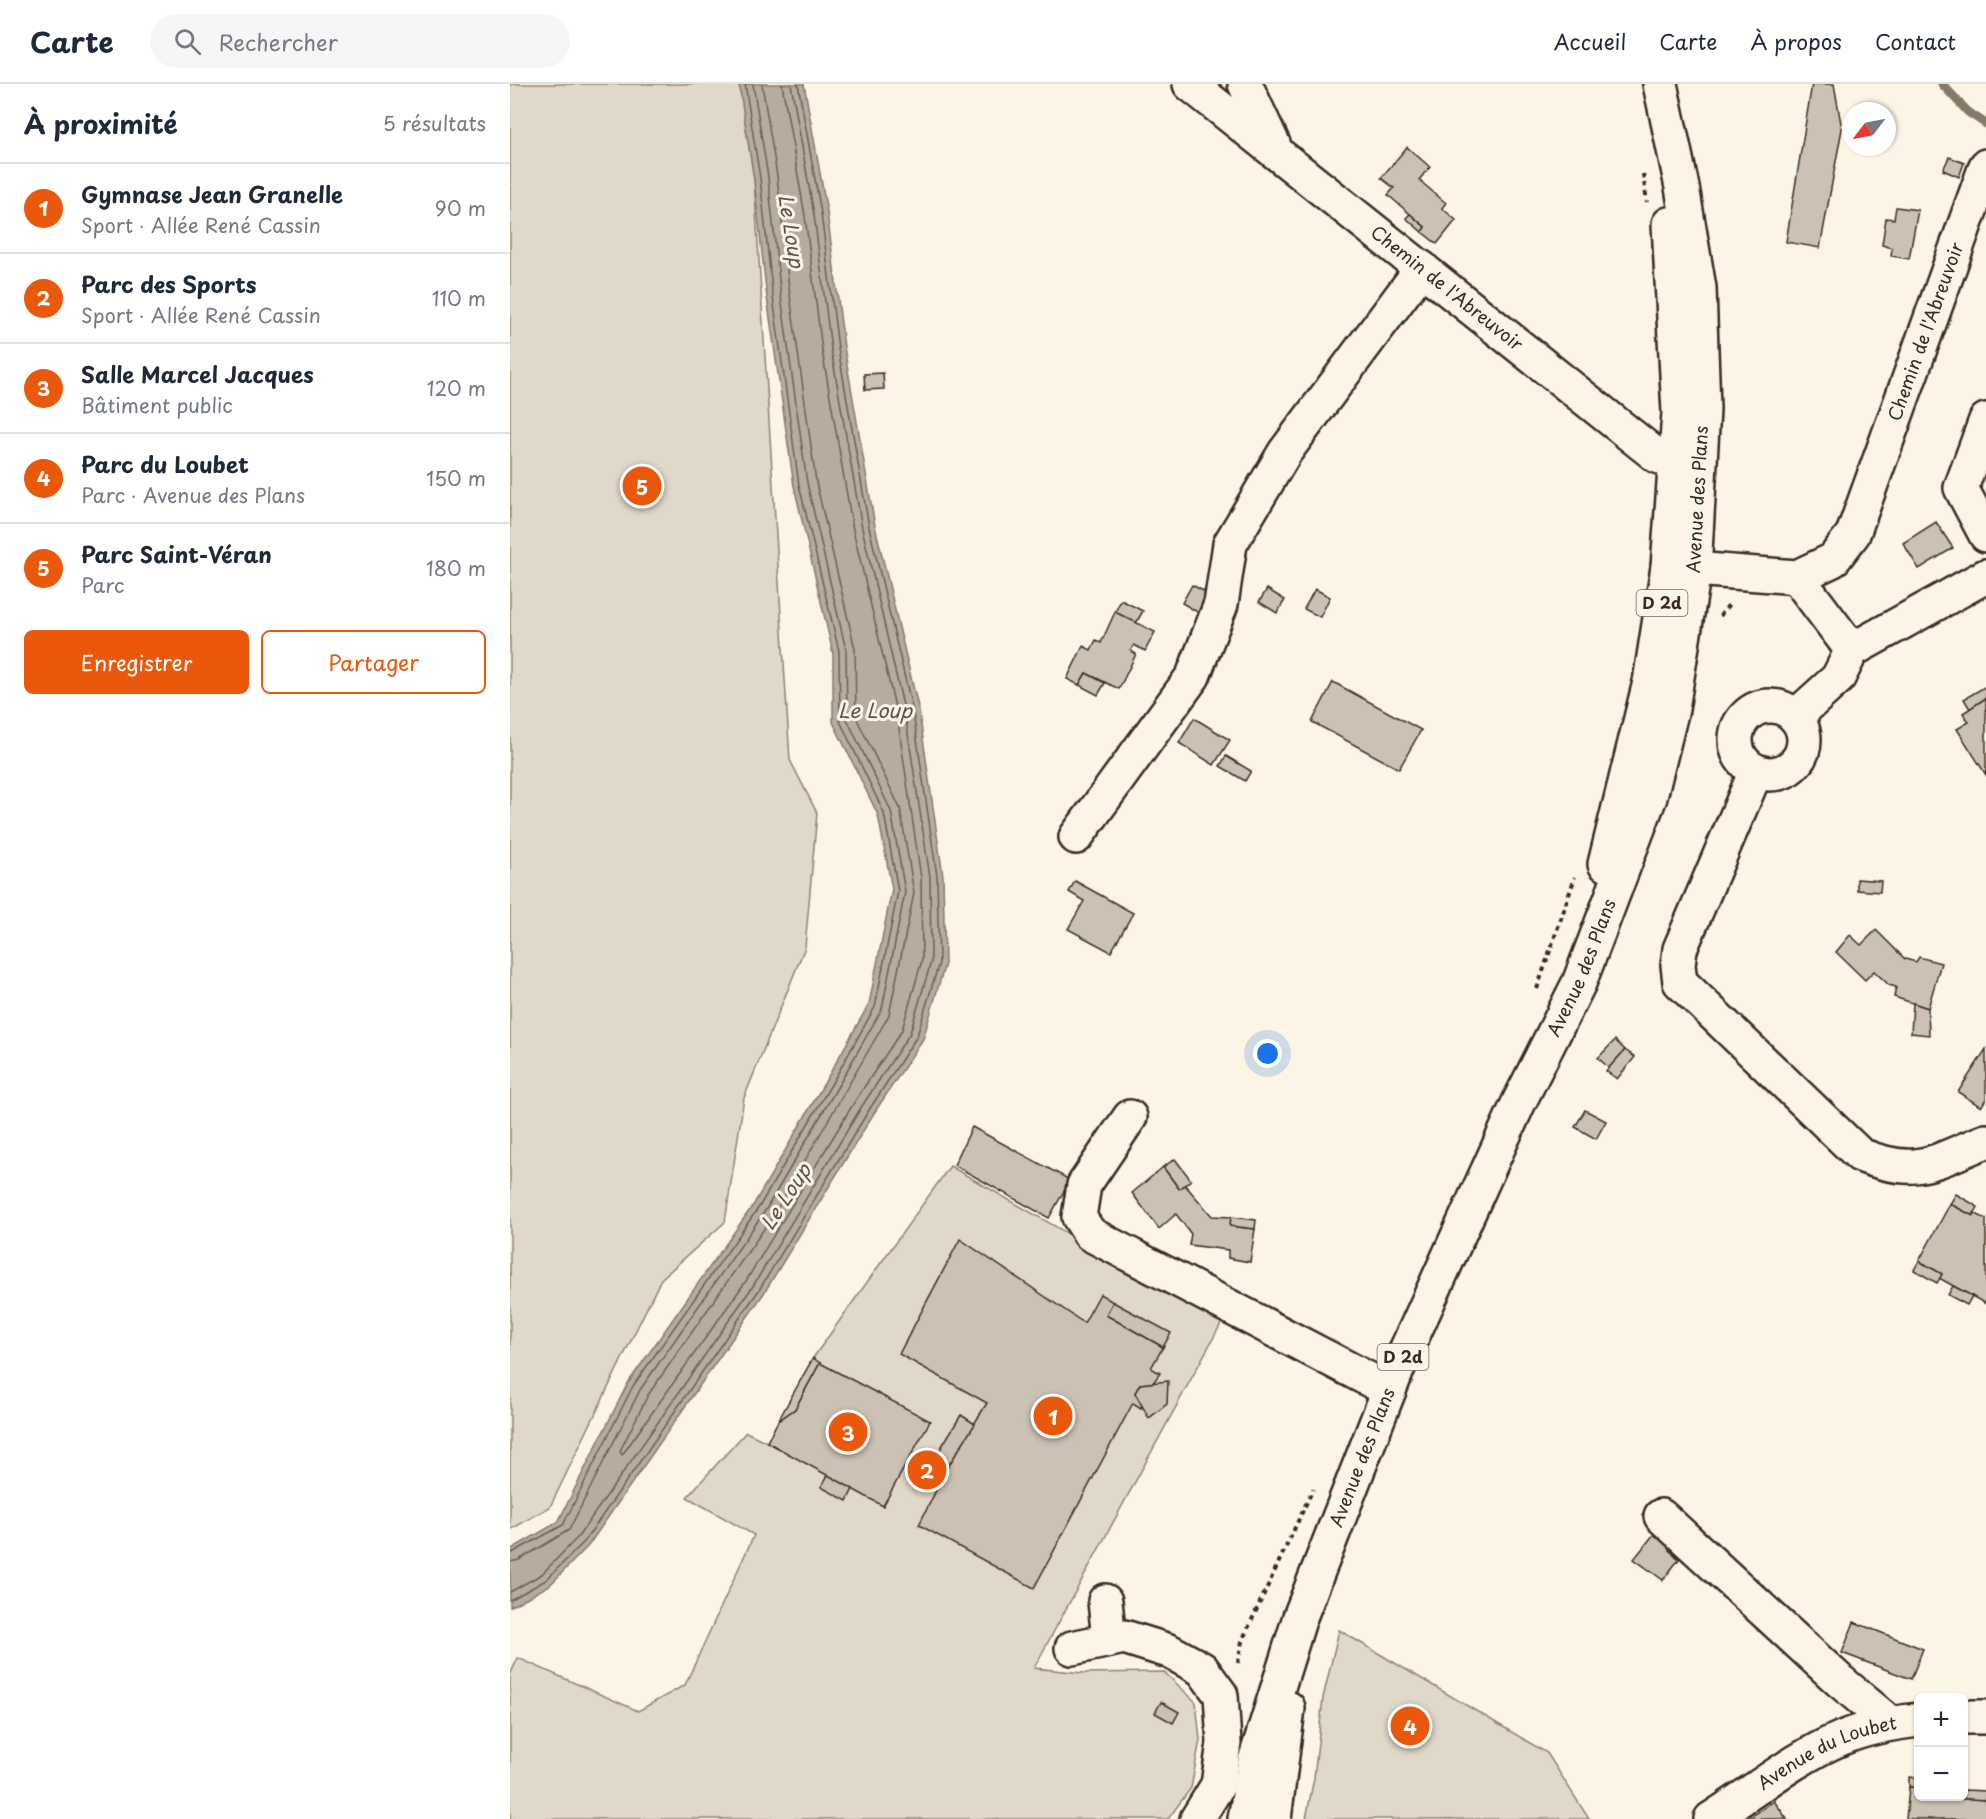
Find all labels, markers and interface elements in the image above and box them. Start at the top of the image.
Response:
search box [150,14,570,68]
text: Carte [30,20,114,63]
icon: search [171,25,204,58]
text: Rechercher [219,25,338,58]
text: Accueil [1554,25,1626,57]
text: Carte [1659,25,1717,57]
text: À propos [1750,25,1842,57]
text: Contact [1875,25,1956,57]
north arrow [1842,102,1896,156]
text: À proximité [24,104,178,143]
text: 5 résultats [383,108,486,138]
text: Gymnase Jean Granelle [81,177,343,210]
water label: Le Loup [771,192,813,271]
text: 1 [39,193,48,223]
text: 90 m [435,193,486,223]
text: Sport · Allée René Cassin [81,210,321,240]
street label: Chemin de l'Abreuvoir [1365,218,1530,357]
street label: Chemin de l'Abreuvoir [1880,237,1970,424]
text: Parc des Sports [81,267,256,300]
text: 2 [36,283,51,313]
text: 110 m [432,283,486,313]
text: Sport · Allée René Cassin [81,300,321,330]
text: Salle Marcel Jacques [81,357,314,390]
text: 3 [37,373,50,403]
text: 120 m [427,373,486,403]
text: Bâtiment public [81,390,233,420]
street label: Avenue des Plans [1679,425,1714,574]
text: Parc du Loubet [81,447,249,480]
text: 4 [37,463,50,493]
text: 150 m [426,463,486,493]
pin: 5 [622,464,662,508]
text: Parc · Avenue des Plans [81,480,305,510]
text: Parc Saint-Véran [81,537,272,570]
text: 5 [37,553,50,583]
text: 180 m [426,553,486,583]
text: Parc [81,570,124,600]
road number: D 2d [1636,590,1688,616]
button: Enregistrer [24,630,249,694]
button: Partager [261,630,486,694]
water label: Le Loup [838,695,913,725]
street label: Avenue des Plans [1539,895,1622,1041]
your location [1253,1039,1282,1068]
water label: Le Loup [752,1156,818,1236]
road number: D 2d [1378,1344,1428,1370]
street label: Avenue des Plans [1322,1383,1401,1531]
pin: 1 [1034,1394,1072,1438]
pin: 3 [828,1410,868,1454]
pin: 2 [908,1448,946,1492]
map controls [1914,1693,1968,1801]
button: + [1914,1693,1968,1747]
pin: 4 [1390,1704,1430,1748]
street label: Avenue du Loubet [1751,1708,1899,1796]
button: − [1914,1747,1968,1801]

